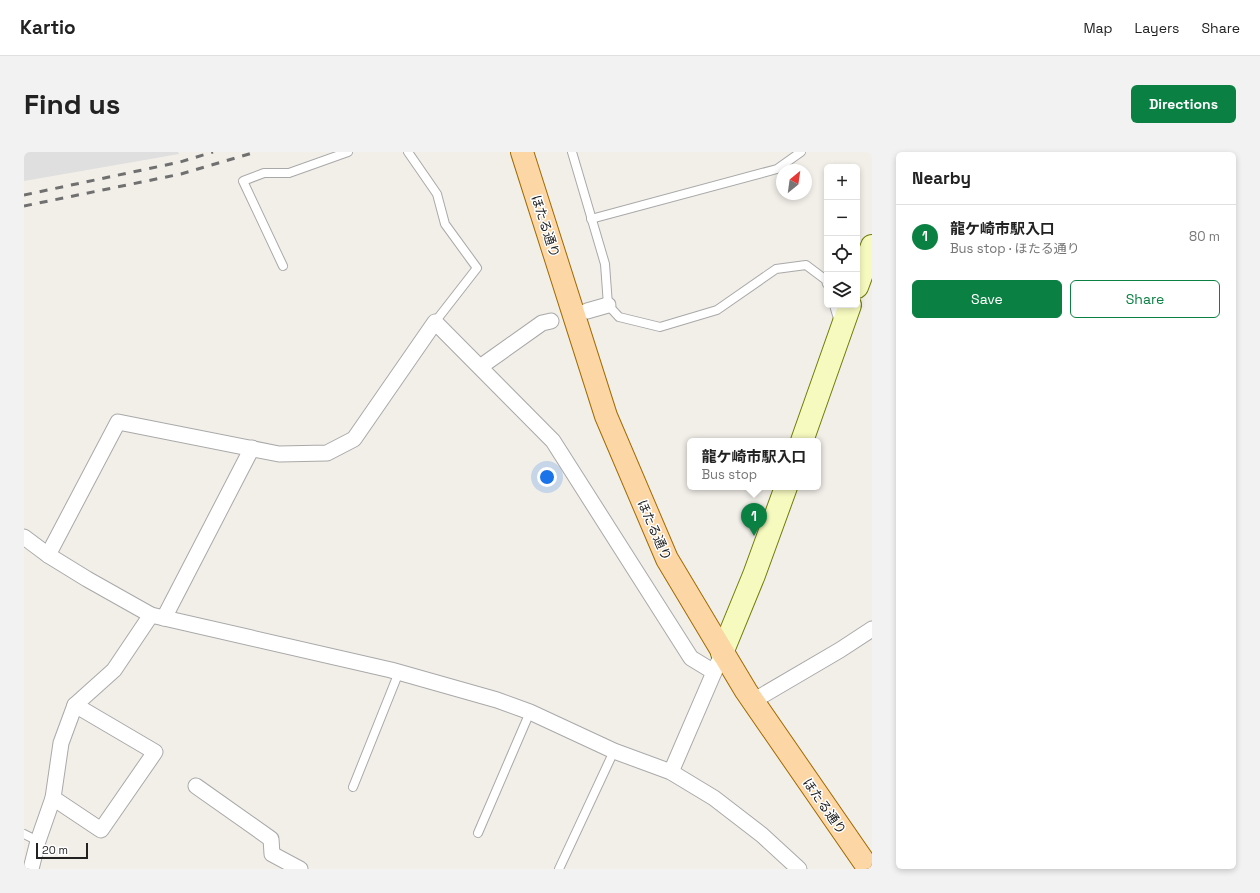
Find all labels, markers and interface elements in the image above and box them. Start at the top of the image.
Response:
text: Kartio [20,15,76,40]
text: Map [1083,19,1113,37]
text: Layers [1135,19,1179,37]
text: Share [1201,19,1240,37]
button: Directions [1131,85,1236,123]
text: Find us [24,86,121,122]
north arrow [776,164,812,200]
map controls [824,164,860,308]
button: + [824,164,860,200]
text: Nearby [912,167,971,189]
street label: ほたる通り [527,193,564,260]
button: − [824,200,860,236]
text: 龍ケ崎市駅入口 [950,219,1055,238]
text: 1 [922,228,928,245]
text: 80 m [1189,228,1220,245]
button: locate [824,236,860,272]
text: Bus stop · ほたる通り [950,240,1080,257]
button: layers [824,272,860,308]
button: Save [912,280,1062,318]
button: Share [1070,280,1220,318]
popup [687,438,821,490]
text: 龍ケ崎市駅入口 [701,447,807,466]
text: Bus stop [701,466,757,483]
your location [537,467,557,487]
street label: ほたる通り [634,497,676,563]
pin: 1 [741,503,767,536]
street label: ほたる通り [799,775,850,838]
scale bar [36,841,88,860]
text: 20 m [42,843,68,857]

